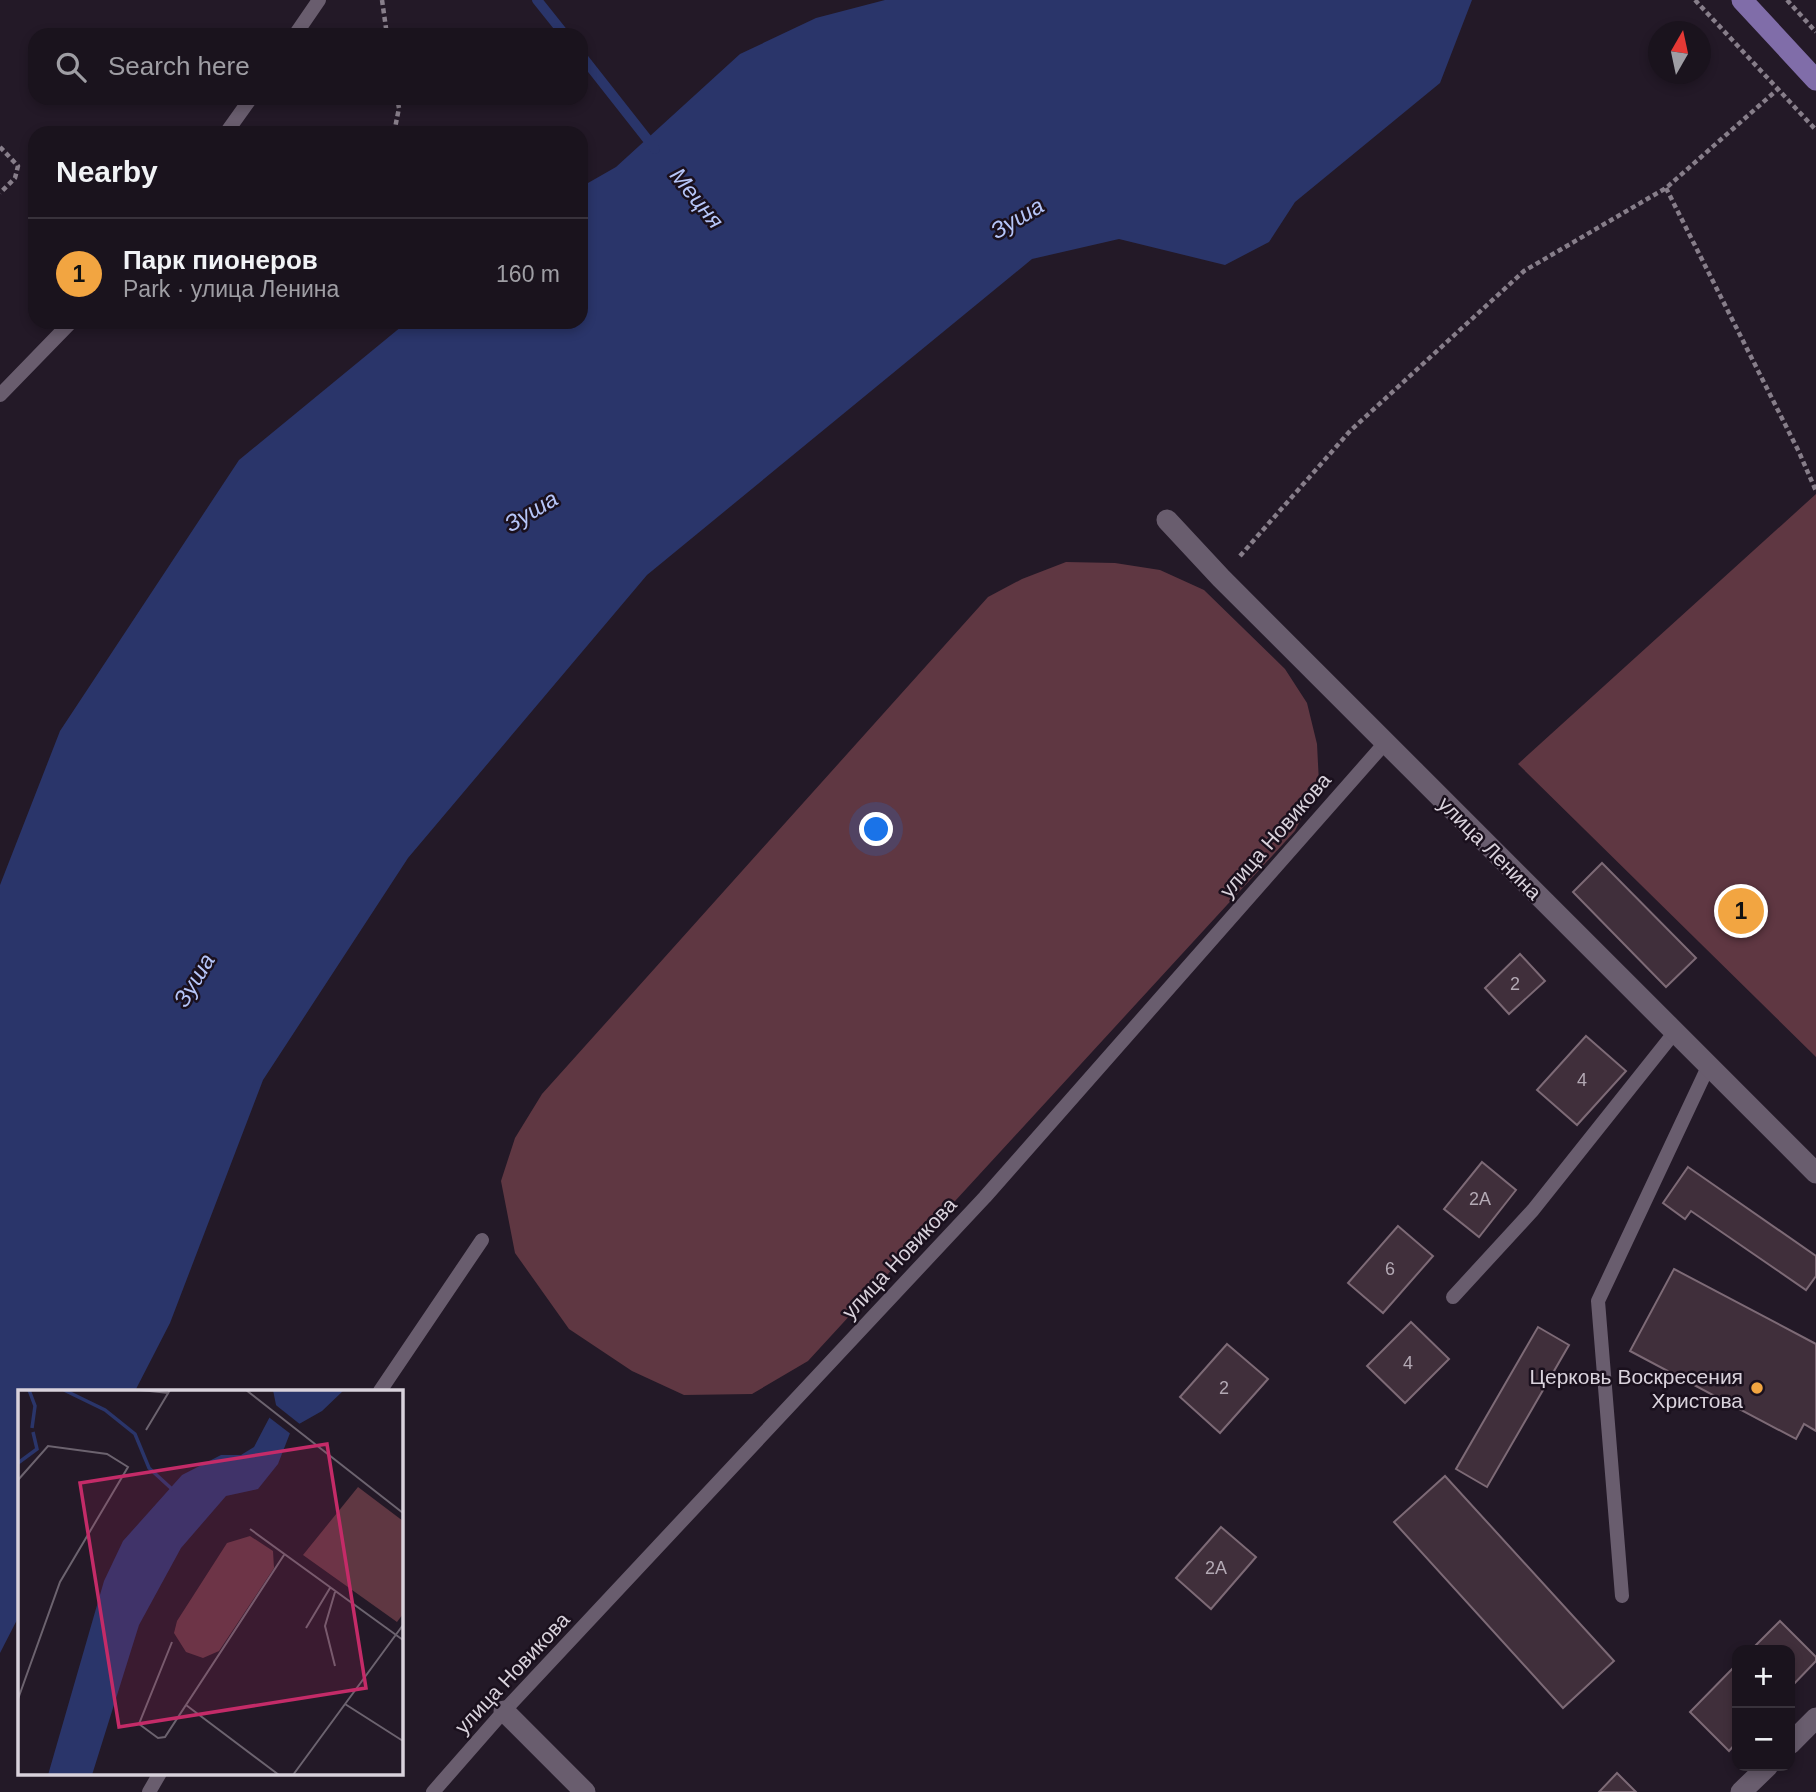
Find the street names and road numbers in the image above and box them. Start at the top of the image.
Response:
street label: улица Новикова [1215,768,1335,902]
street label: улица Ленина [1434,792,1546,904]
street label: улица Новикова [837,1193,961,1323]
street label: улица Новикова [450,1608,574,1738]

